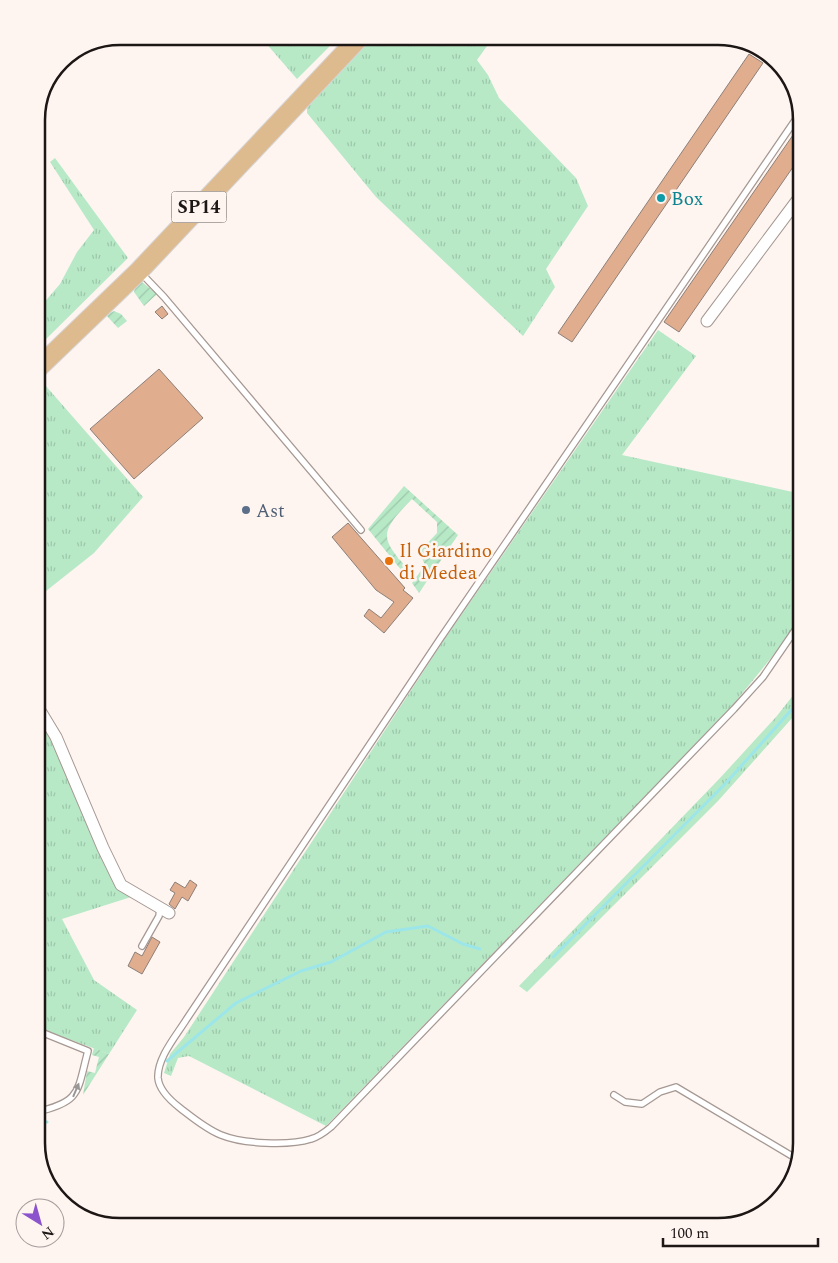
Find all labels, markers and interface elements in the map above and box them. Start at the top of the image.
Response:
place label: Box [671,185,703,214]
road number: SP14 [172,192,226,222]
marker: Box [655,192,667,204]
place label: Ast [256,497,285,526]
marker: Ast [240,504,252,516]
place label: Il Giardino di Medea [399,537,492,588]
marker: Il Giardino di Medea [383,555,395,567]
one-way arrow [73,1083,81,1097]
north arrow [15,1198,65,1248]
scale bar [663,1216,818,1248]
text: N [37,1221,58,1245]
text: 100 m [670,1222,709,1245]

